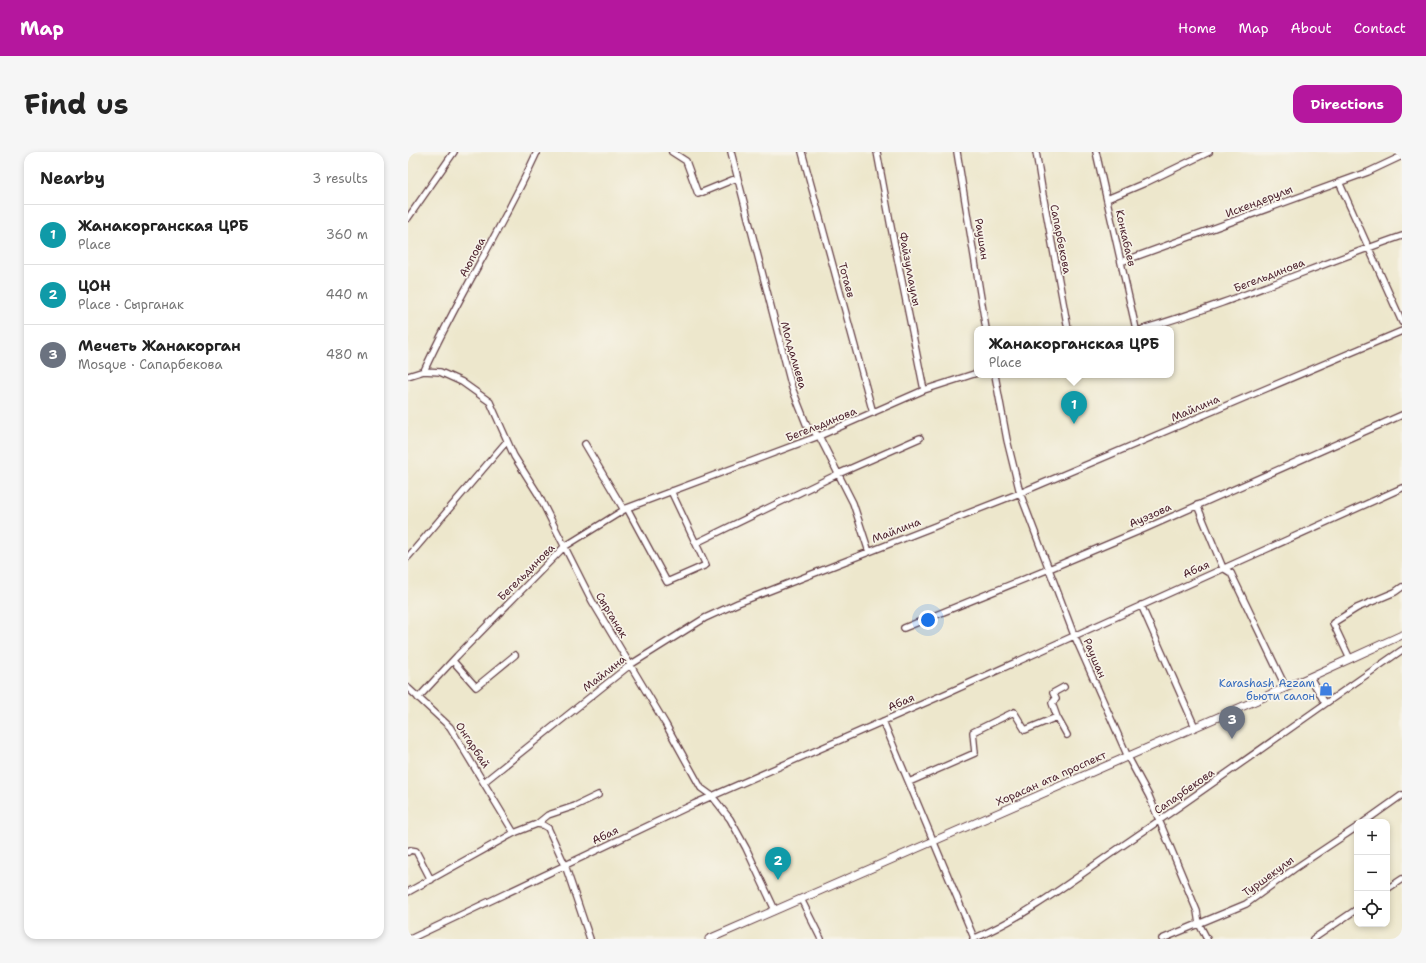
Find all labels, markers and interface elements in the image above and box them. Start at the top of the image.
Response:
text: Map [20,16,64,41]
text: Home [1178,19,1217,37]
text: Map [1239,19,1269,37]
text: About [1291,19,1332,37]
text: Contact [1354,19,1406,37]
text: Find us [24,85,129,123]
button: Directions [1293,85,1402,123]
text: Nearby [40,167,105,189]
text: 3 results [312,170,368,187]
street label: Искендерулы [1223,182,1295,221]
street label: Сапарбекова [1046,203,1075,275]
street label: Конкабаев [1112,208,1139,268]
text: Жанакорганская ЦРБ [78,216,249,236]
street label: Раушан [971,217,992,261]
text: 1 [50,226,56,243]
text: 360 m [326,226,368,243]
street label: Файзуллаулы [895,231,924,307]
street label: Аюпова [456,235,489,280]
text: Place [78,236,111,253]
street label: Бегельдинова [1231,255,1307,296]
street label: Тотаев [835,261,858,300]
text: ЦОН [78,276,111,296]
text: 2 [48,286,58,303]
text: 440 m [326,286,368,303]
text: Place · Сырганак [78,296,184,313]
street label: Молдалиева [777,320,810,391]
popup [974,326,1174,378]
text: Жанакорганская ЦРБ [989,334,1159,354]
text: Мечеть Жанакорган [78,336,241,356]
text: 3 [48,346,58,363]
text: 480 m [326,346,368,363]
text: Place [989,354,1022,371]
text: Mosque · Сапарбекова [78,356,223,373]
pin: 1 [1061,391,1087,424]
street label: Майлина [1169,391,1222,425]
street label: Бегельдинова [784,403,859,445]
street label: Ауэзова [1127,499,1174,531]
street label: Майлина [870,514,923,547]
street label: Бегельдинова [495,540,558,604]
street label: Абая [1181,557,1212,582]
street label: Сырганак [592,590,631,641]
your location [918,610,938,630]
street label: Раушан [1079,636,1110,680]
street label: Майлина [579,652,629,695]
place label: Karashash Azzam бьюти салон [1219,676,1316,704]
shop icon: Karashash Azzam бьюти салон [1318,681,1334,697]
street label: Абая [886,690,917,715]
pin: 3 [1219,706,1245,739]
street label: Онгарбай [452,719,493,771]
street label: Хорасан ата проспект [994,747,1109,810]
street label: Сапарбекова [1151,765,1218,818]
map controls [1354,819,1390,927]
button: + [1354,819,1390,855]
street label: Абая [590,823,621,848]
pin: 2 [765,847,791,880]
street label: Туршекулы [1239,853,1297,900]
button: − [1354,855,1390,891]
button: locate [1354,891,1390,927]

